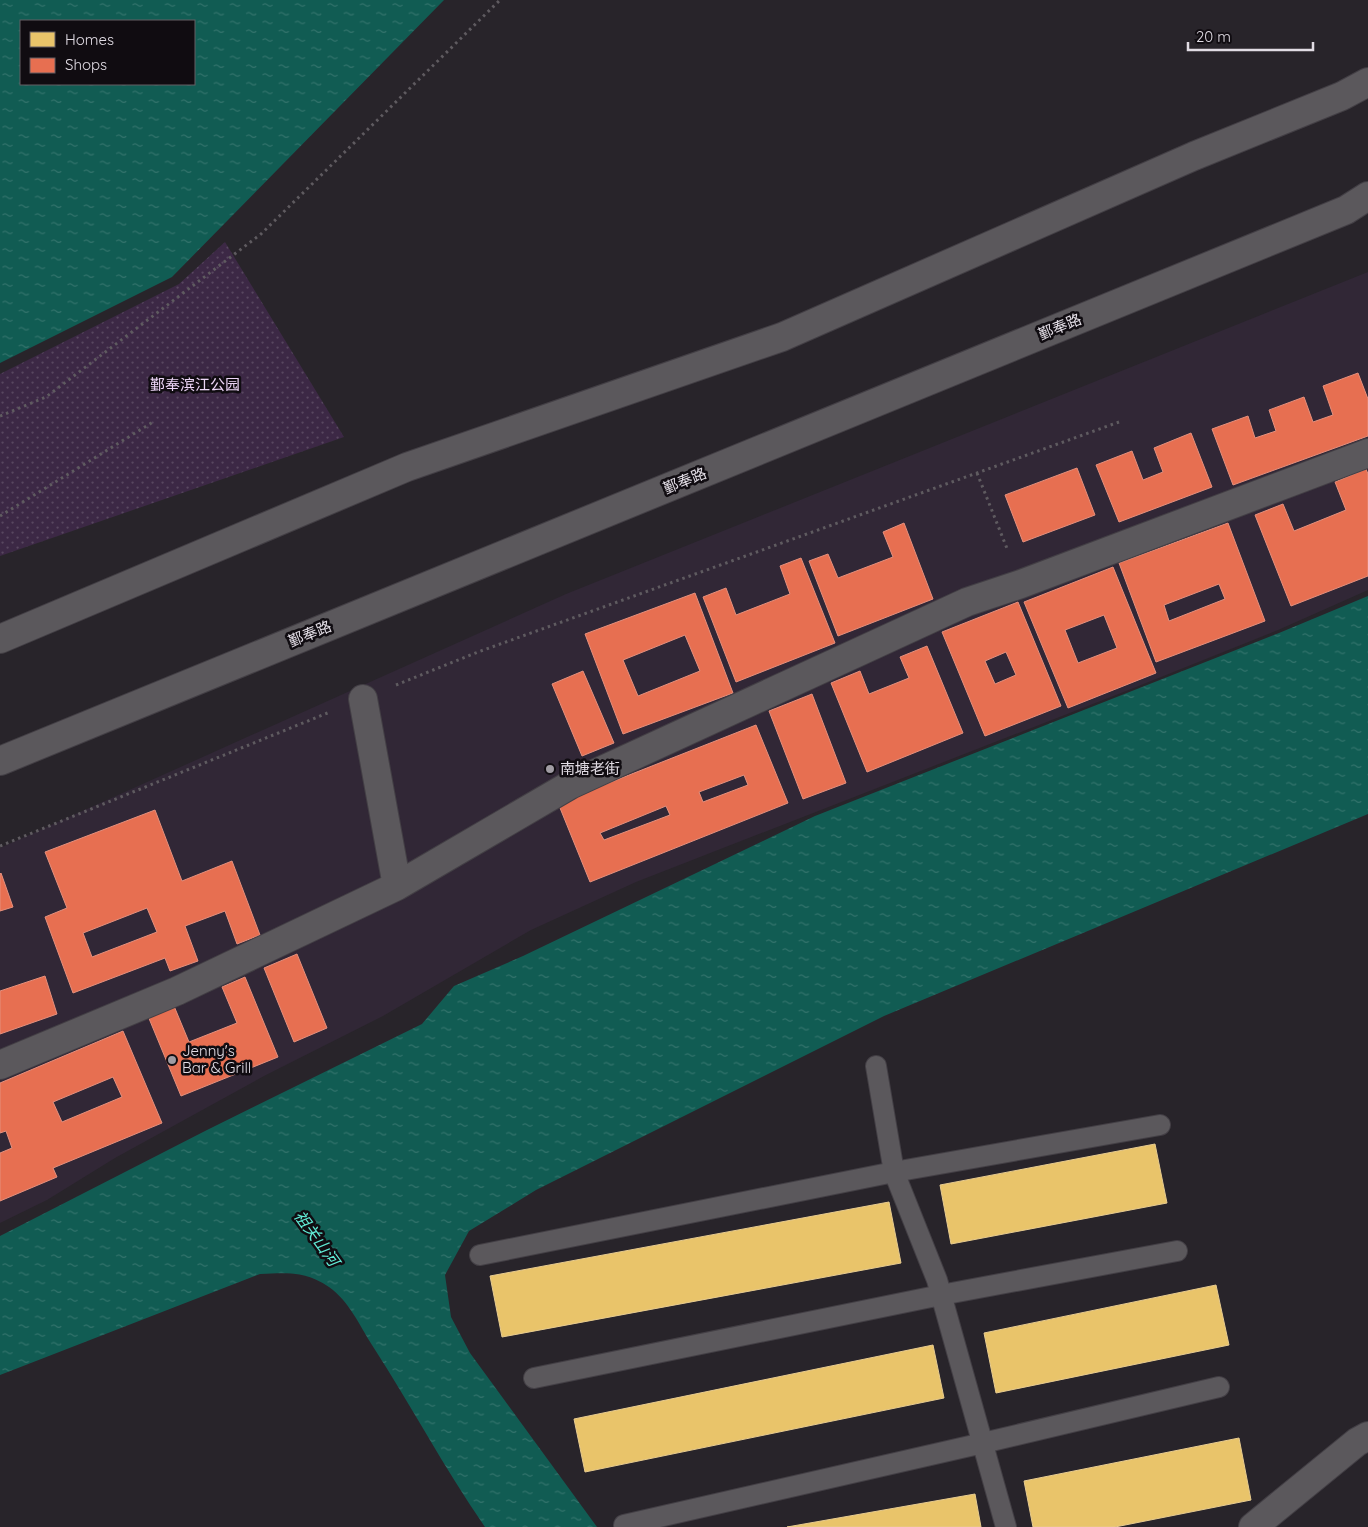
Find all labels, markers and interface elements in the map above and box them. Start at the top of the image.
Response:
legend [20,20,195,85]
scale bar [1188,20,1313,52]
text: 20 m [1196,27,1231,46]
text: Homes [65,30,114,49]
text: Shops [65,55,107,74]
street label: 鄞奉路 [1035,309,1084,344]
park label: 鄞奉滨江公园 [150,375,240,394]
street label: 鄞奉路 [660,463,709,498]
street label: 鄞奉路 [285,616,334,651]
place label: 南塘老街 [560,759,620,778]
marker: 南塘老街 [544,763,556,775]
place label: Jenny's Bar & Grill [182,1041,251,1077]
marker: Jenny's Bar & Grill [166,1054,178,1066]
water label: 祖关山河 [290,1206,346,1272]

